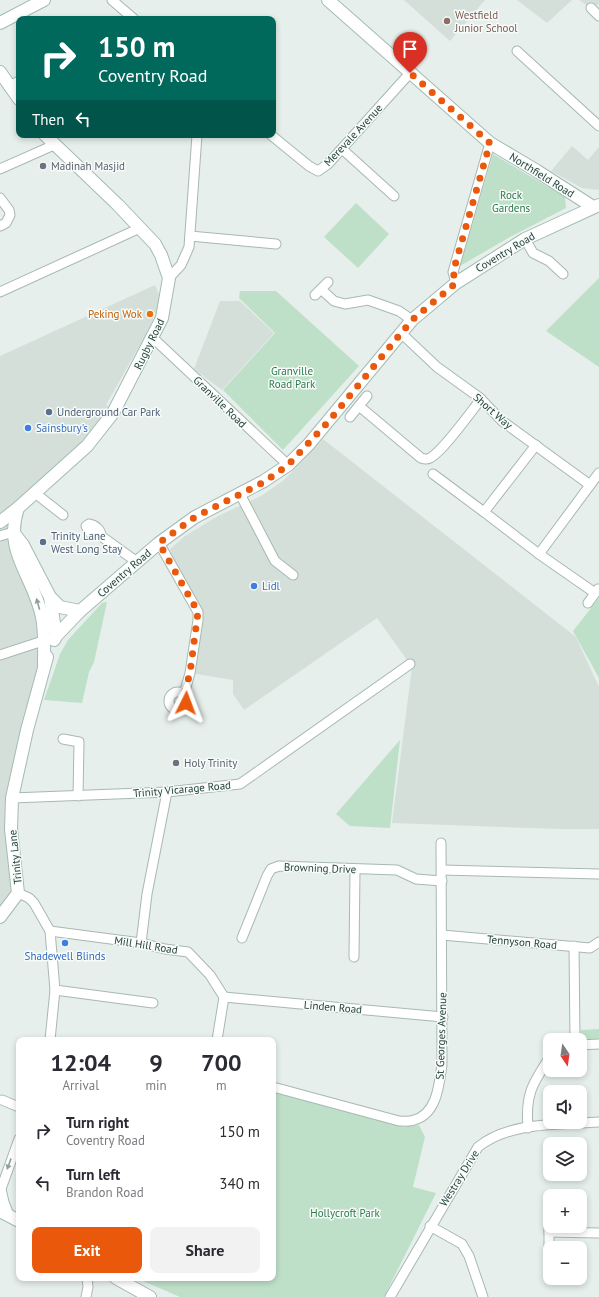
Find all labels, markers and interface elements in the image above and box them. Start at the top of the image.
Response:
place label: Westfield Junior School [454,8,518,35]
marker: Westfield Junior School [442,16,452,26]
text: 150 m [98,28,175,65]
icon: right [32,32,84,84]
pin [393,32,427,73]
icon: arrive [399,38,421,60]
text: Coventry Road [98,64,207,87]
street label: Merevale Avenue [321,101,386,169]
icon: left [72,108,94,130]
text: Then [32,110,64,129]
street label: Northfield Road [507,149,577,201]
place label: Madinah Masjid [51,159,125,173]
marker: Madinah Masjid [38,161,48,171]
park label: Rock Gardens [492,188,530,215]
street label: Coventry Road [473,229,537,275]
place label: Peking Wok [88,307,143,321]
marker: Peking Wok [145,309,155,319]
street label: Rugby Road [131,316,167,372]
park label: Granville Road Park [269,364,316,391]
street label: Granville Road [191,373,250,431]
street label: Short Way [470,390,516,432]
place label: Underground Car Park [57,405,161,419]
marker: Underground Car Park [44,407,54,417]
place label: Sainsbury's [36,421,88,435]
marker: Sainsbury's [23,423,33,433]
place label: Trinity Lane West Long Stay [51,529,123,556]
marker: Trinity Lane West Long Stay [38,537,48,547]
street label: Coventry Road [94,546,154,600]
place label: Lidl [262,579,281,593]
marker: Lidl [249,581,259,591]
one-way arrow [35,597,41,609]
position arrow [165,682,207,724]
place label: Holy Trinity [184,756,238,770]
marker: Holy Trinity [171,758,181,768]
street label: Trinity Vicarage Road [132,778,232,800]
street label: Trinity Lane [5,829,25,885]
street label: Browning Drive [284,860,357,876]
street label: Tennyson Road [486,932,558,952]
street label: Mill Hill Road [113,933,179,957]
marker: Shadewell Blinds [60,938,70,948]
place label: Shadewell Blinds [25,949,106,963]
street label: St Georges Avenue [432,992,450,1080]
street label: Linden Road [303,997,363,1017]
north arrow [543,1033,587,1077]
map controls [543,1033,587,1285]
text: 12:04 [50,1047,111,1078]
text: 9 [149,1047,163,1078]
text: 700 [201,1047,242,1078]
text: Arrival [63,1077,99,1094]
text: min [145,1077,167,1094]
text: m [216,1077,227,1094]
button: sound [543,1085,587,1129]
text: Turn right [66,1113,129,1132]
icon: right [32,1120,54,1142]
text: 150 m [219,1122,260,1141]
text: Coventry Road [66,1132,145,1149]
button: layers [543,1137,587,1181]
street label: Westray Drive [436,1147,482,1209]
one-way arrow [6,1158,12,1170]
text: Turn left [66,1165,120,1184]
icon: left [32,1172,54,1194]
text: 340 m [219,1174,260,1193]
text: Brandon Road [66,1184,144,1201]
button: + [543,1189,587,1233]
park label: Hollycroft Park [310,1206,380,1220]
button: Exit [32,1227,142,1273]
button: Share [150,1227,260,1273]
button: − [543,1241,587,1285]

